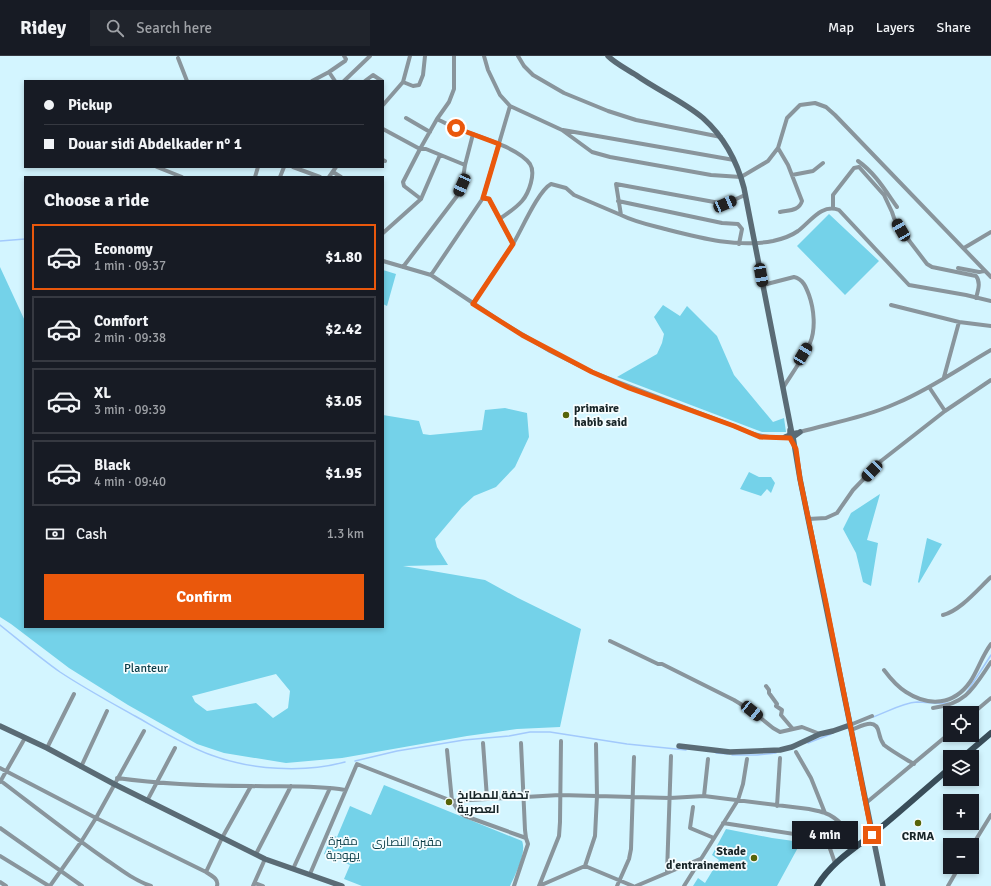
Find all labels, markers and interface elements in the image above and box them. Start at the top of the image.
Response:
search box [90,10,370,46]
text: Ridey [20,16,66,40]
icon: search [104,17,126,39]
text: Search here [136,19,212,37]
text: Map [828,19,854,36]
text: Layers [876,19,915,36]
text: Share [937,19,971,36]
text: Pickup [68,96,112,114]
route start [447,119,465,137]
text: Douar sidi Abdelkader n° 1 [68,135,242,153]
car [452,172,472,198]
text: Choose a ride [44,189,149,211]
car [712,194,738,214]
car [890,217,912,243]
icon: car [46,239,82,275]
text: Economy [94,240,153,258]
text: $1.80 [325,248,362,266]
text: 1 min · 09:37 [94,258,166,274]
car [753,262,769,288]
icon: car [46,311,82,347]
text: Comfort [94,312,148,330]
text: $2.42 [325,320,362,338]
text: 2 min · 09:38 [94,330,166,346]
car [792,341,814,367]
icon: car [46,383,82,419]
text: XL [94,384,111,402]
text: $3.05 [325,392,362,410]
place label: primaire habib said [574,401,628,430]
text: 3 min · 09:39 [94,402,166,418]
marker: primaire habib said [561,410,571,420]
icon: car [46,455,82,491]
text: Black [94,456,131,474]
car [859,458,885,484]
text: $1.95 [325,464,362,482]
text: 4 min · 09:40 [94,474,166,490]
icon: cash [44,523,66,545]
text: Cash [76,525,107,543]
text: 1.3 km [327,526,364,542]
button: Confirm [44,574,364,620]
park label: Planteur [124,661,169,676]
car [739,699,765,723]
map controls [943,706,979,874]
button: locate [943,706,979,742]
button: layers [943,750,979,786]
place label: تحفة للمطابخ العصرية [457,788,529,817]
button: + [943,794,979,830]
marker: تحفة للمطابخ العصرية [444,797,454,807]
marker: CRMA [913,818,923,828]
callout: 4 min [792,821,858,849]
route end [863,826,881,844]
text: 4 min [809,827,841,843]
place label: CRMA [902,829,935,844]
park label: مقبرة يهودية [326,834,361,863]
park label: مقبرة النصارى [372,835,442,850]
button: − [943,838,979,874]
place label: Stade d'entrainement [666,844,746,873]
marker: Stade d'entrainement [749,853,759,863]

